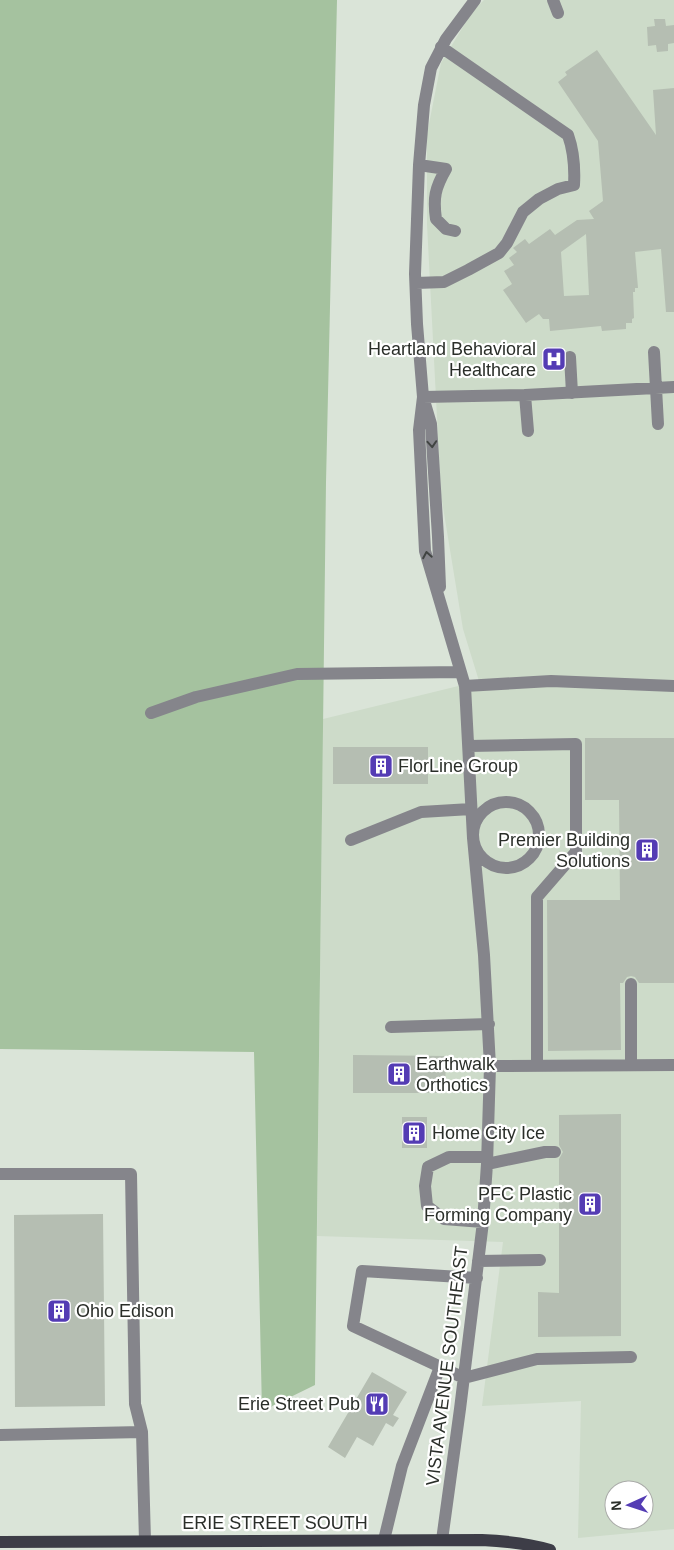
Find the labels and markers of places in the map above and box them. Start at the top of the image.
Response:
place label: Heartland Behavioral Healthcare [368,339,536,380]
hospital icon: Heartland Behavioral Healthcare [541,346,567,372]
building icon: FlorLine Group [368,753,394,779]
place label: FlorLine Group [398,756,518,776]
place label: Premier Building Solutions [498,830,630,871]
building icon: Premier Building Solutions [634,837,660,863]
place label: Earthwalk Orthotics [416,1054,496,1095]
building icon: Earthwalk Orthotics [386,1061,412,1087]
building icon: Home City Ice [401,1120,427,1146]
place label: Home City Ice [432,1123,545,1143]
place label: PFC Plastic Forming Company [424,1184,572,1225]
building icon: PFC Plastic Forming Company [577,1191,603,1217]
building icon: Ohio Edison [46,1298,72,1324]
place label: Ohio Edison [76,1301,174,1321]
restaurant icon: Erie Street Pub [364,1391,390,1417]
place label: Erie Street Pub [238,1394,360,1414]

